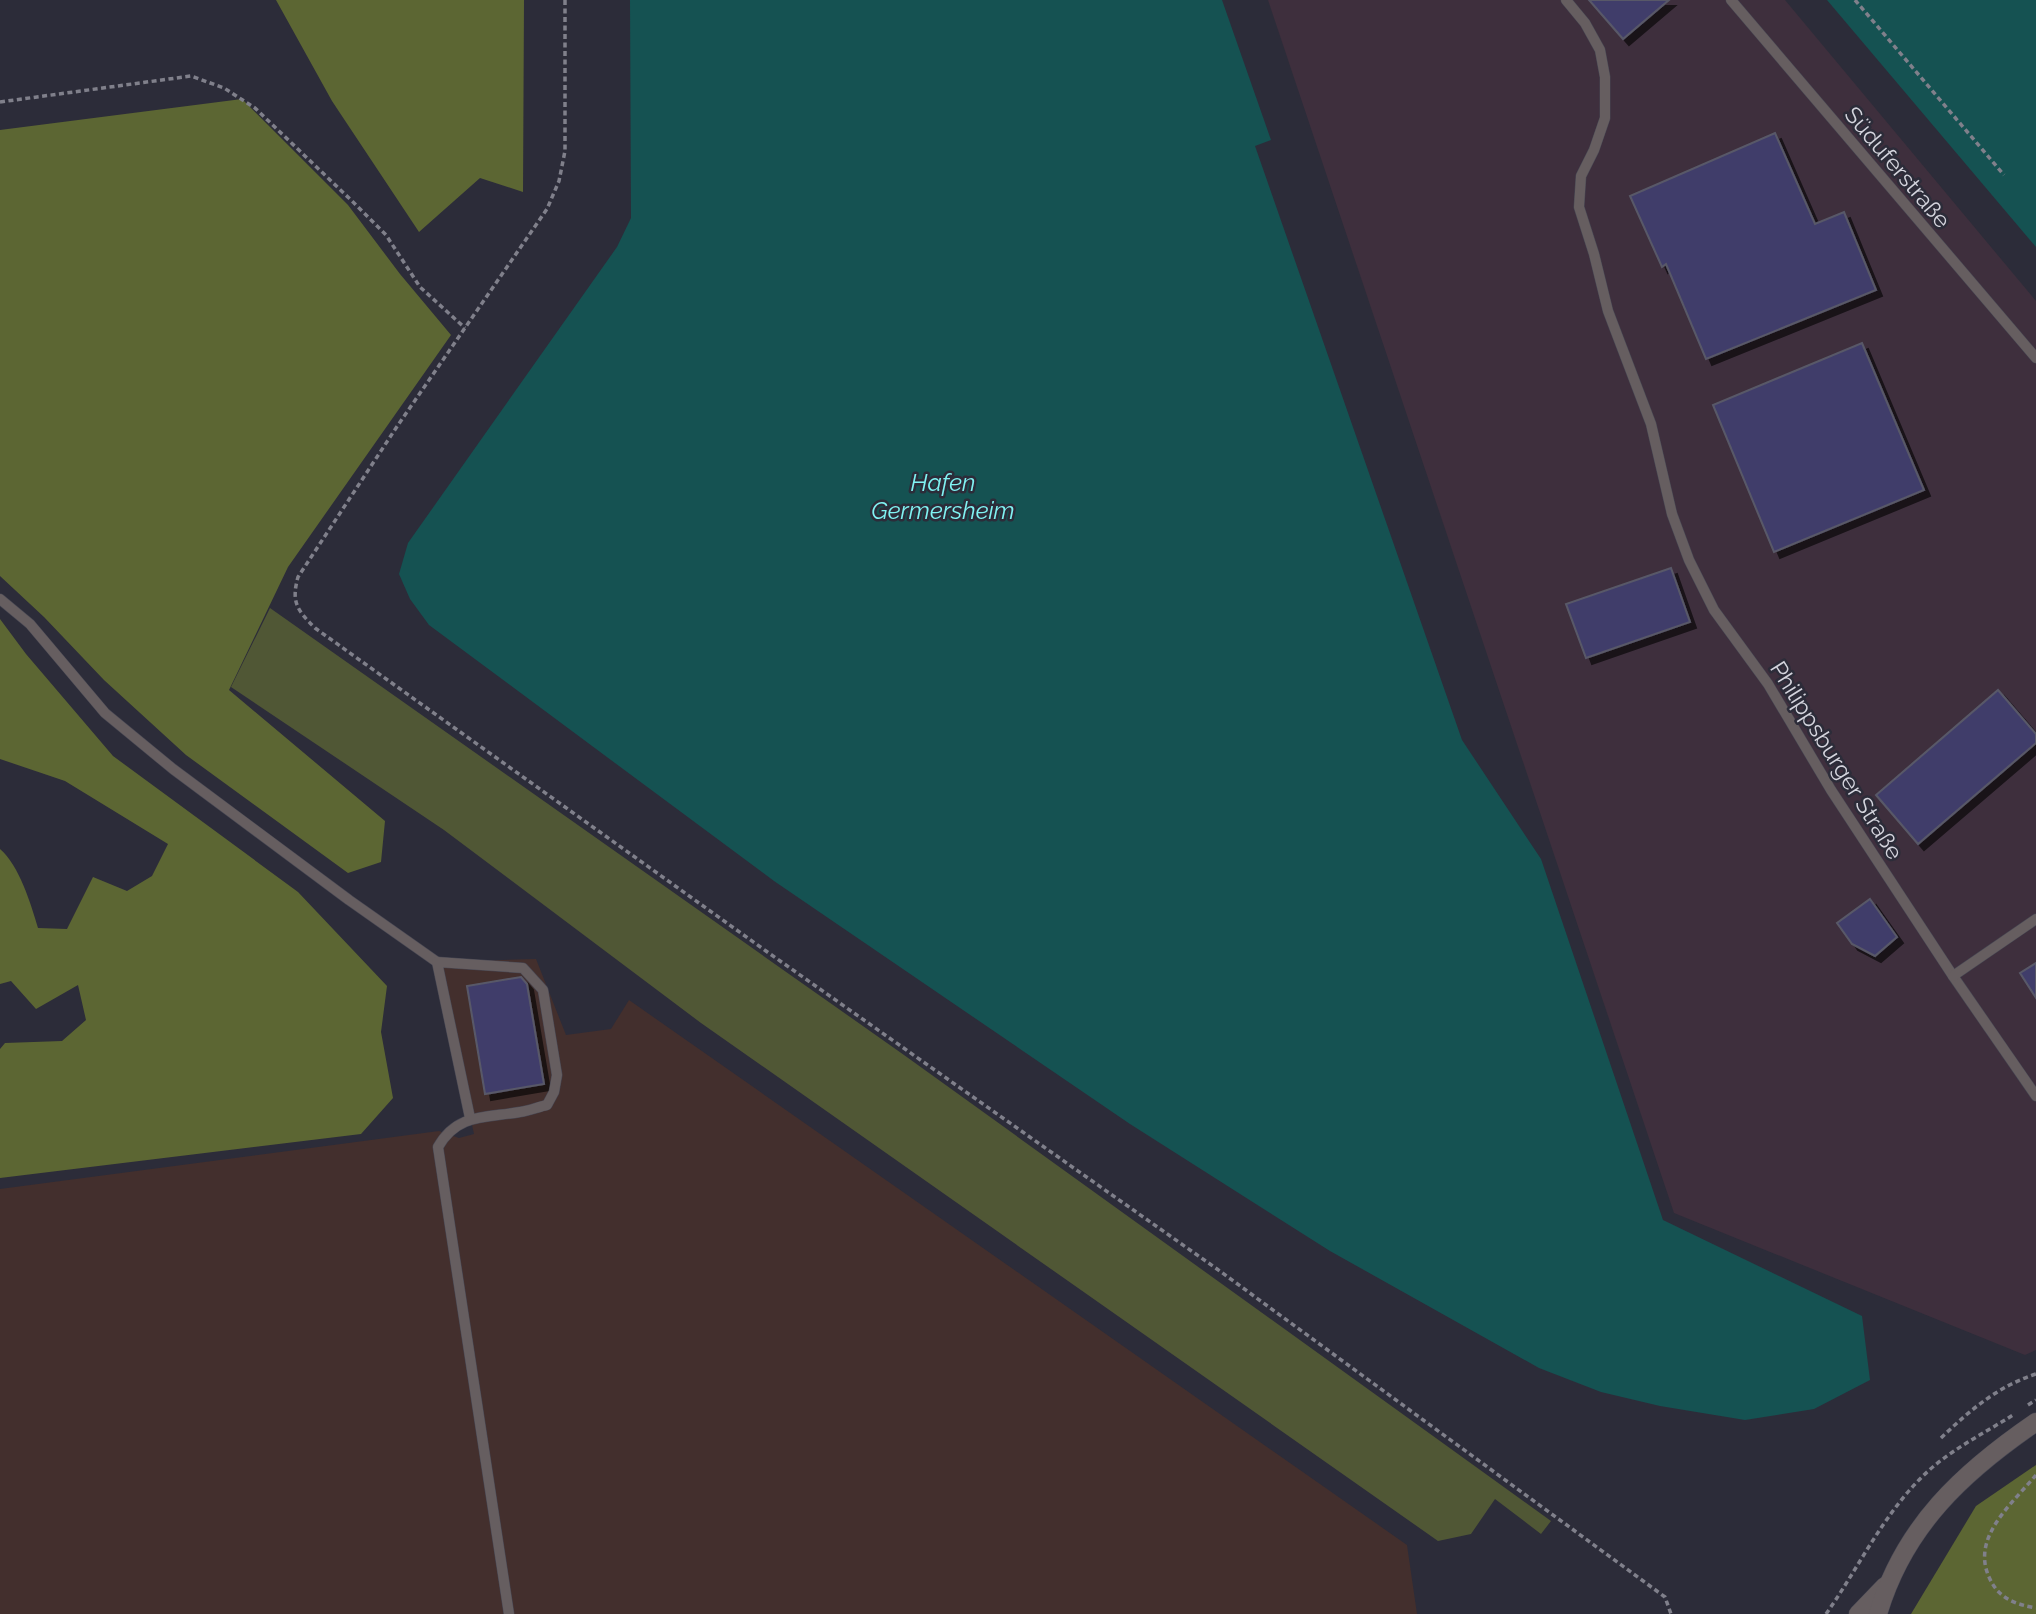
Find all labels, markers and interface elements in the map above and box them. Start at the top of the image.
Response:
street label: Süduferstraße [1839,101,1957,233]
water label: Hafen Germersheim [871,468,1015,525]
street label: Philippsburger Straße [1765,656,1909,864]

